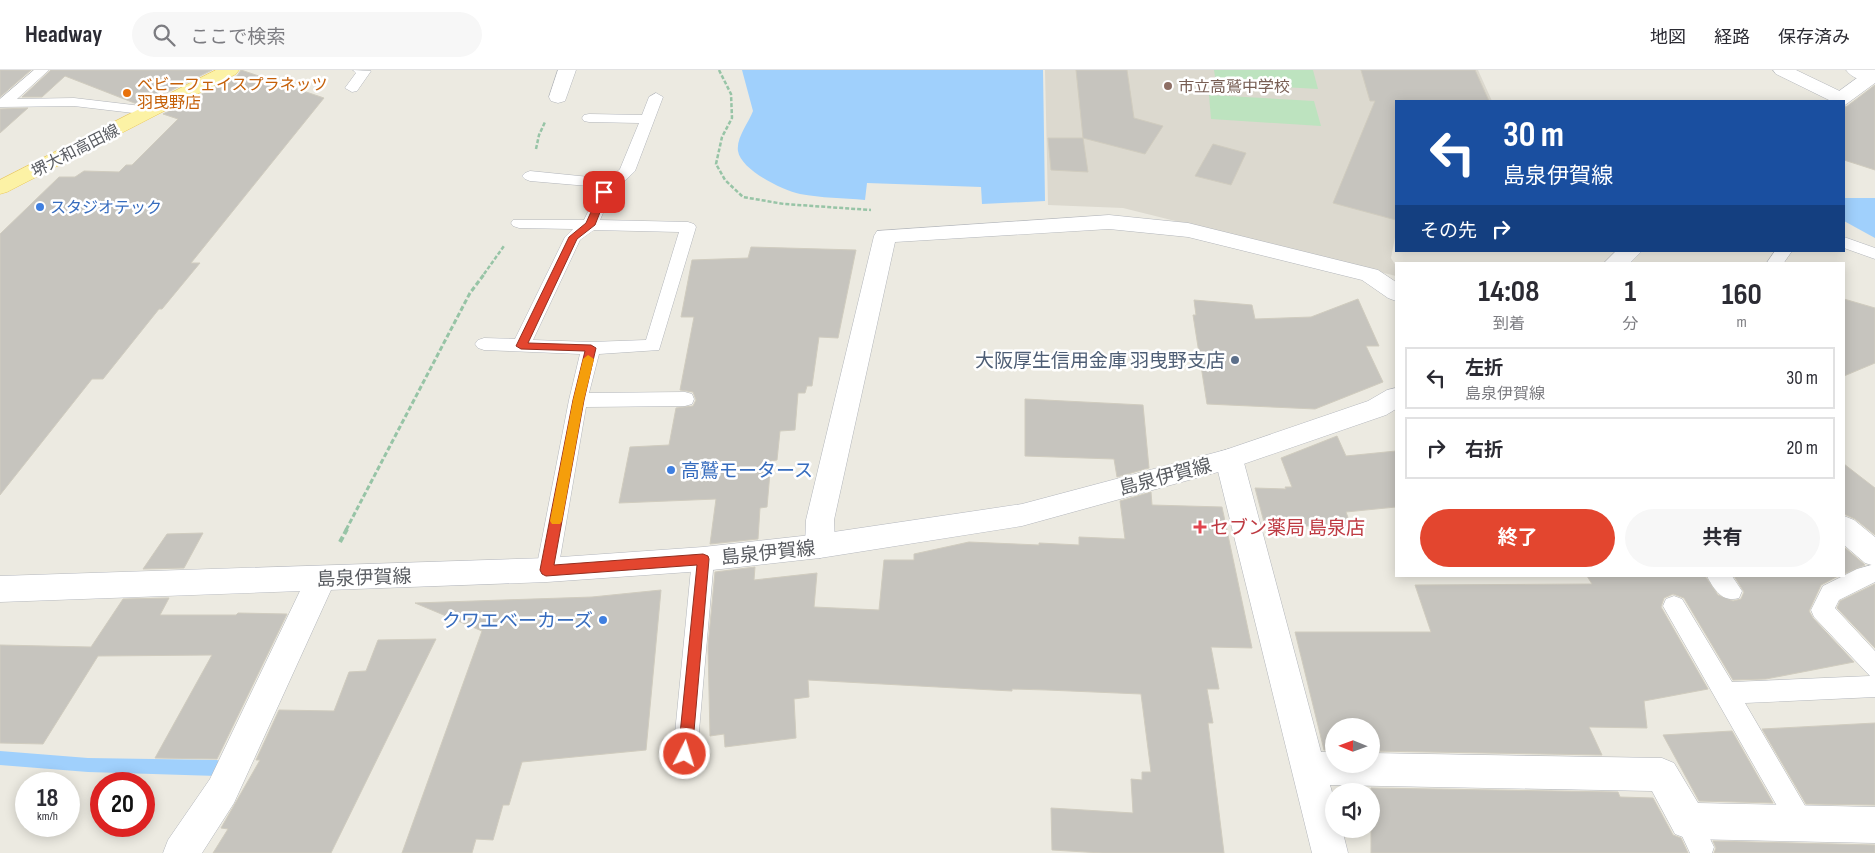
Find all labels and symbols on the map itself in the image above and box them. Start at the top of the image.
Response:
place label: ベビーフェイスプラネッツ 羽曳野店 [137,76,328,113]
place label: 市立高鷲中学校 [1178,78,1290,97]
marker: 市立高鷲中学校 [1162,80,1174,92]
marker: ベビーフェイスプラネッツ 羽曳野店 [121,87,133,99]
street label: 堺大和高田線 [29,121,123,182]
pin [583,171,625,213]
place label: スタジオテック [50,199,162,218]
marker: スタジオテック [34,201,46,213]
place label: 大阪厚生信用金庫 羽曳野支店 [975,350,1225,373]
marker: 大阪厚生信用金庫 羽曳野支店 [1229,354,1241,366]
street label: 島泉伊賀線 [1117,454,1214,501]
place label: 高鷲モータース [681,460,813,483]
marker: 高鷲モータース [665,464,677,476]
place label: セブン薬局 島泉店 [1210,517,1365,540]
marker: セブン薬局 島泉店 [1194,521,1206,533]
street label: 島泉伊賀線 [720,537,817,570]
street label: 島泉伊賀線 [316,565,412,592]
place label: クワエベーカーズ [442,610,593,633]
marker: クワエベーカーズ [597,614,609,626]
north arrow [1325,718,1380,772]
position arrow [658,727,710,779]
speed limit sign: 20 [90,772,155,837]

